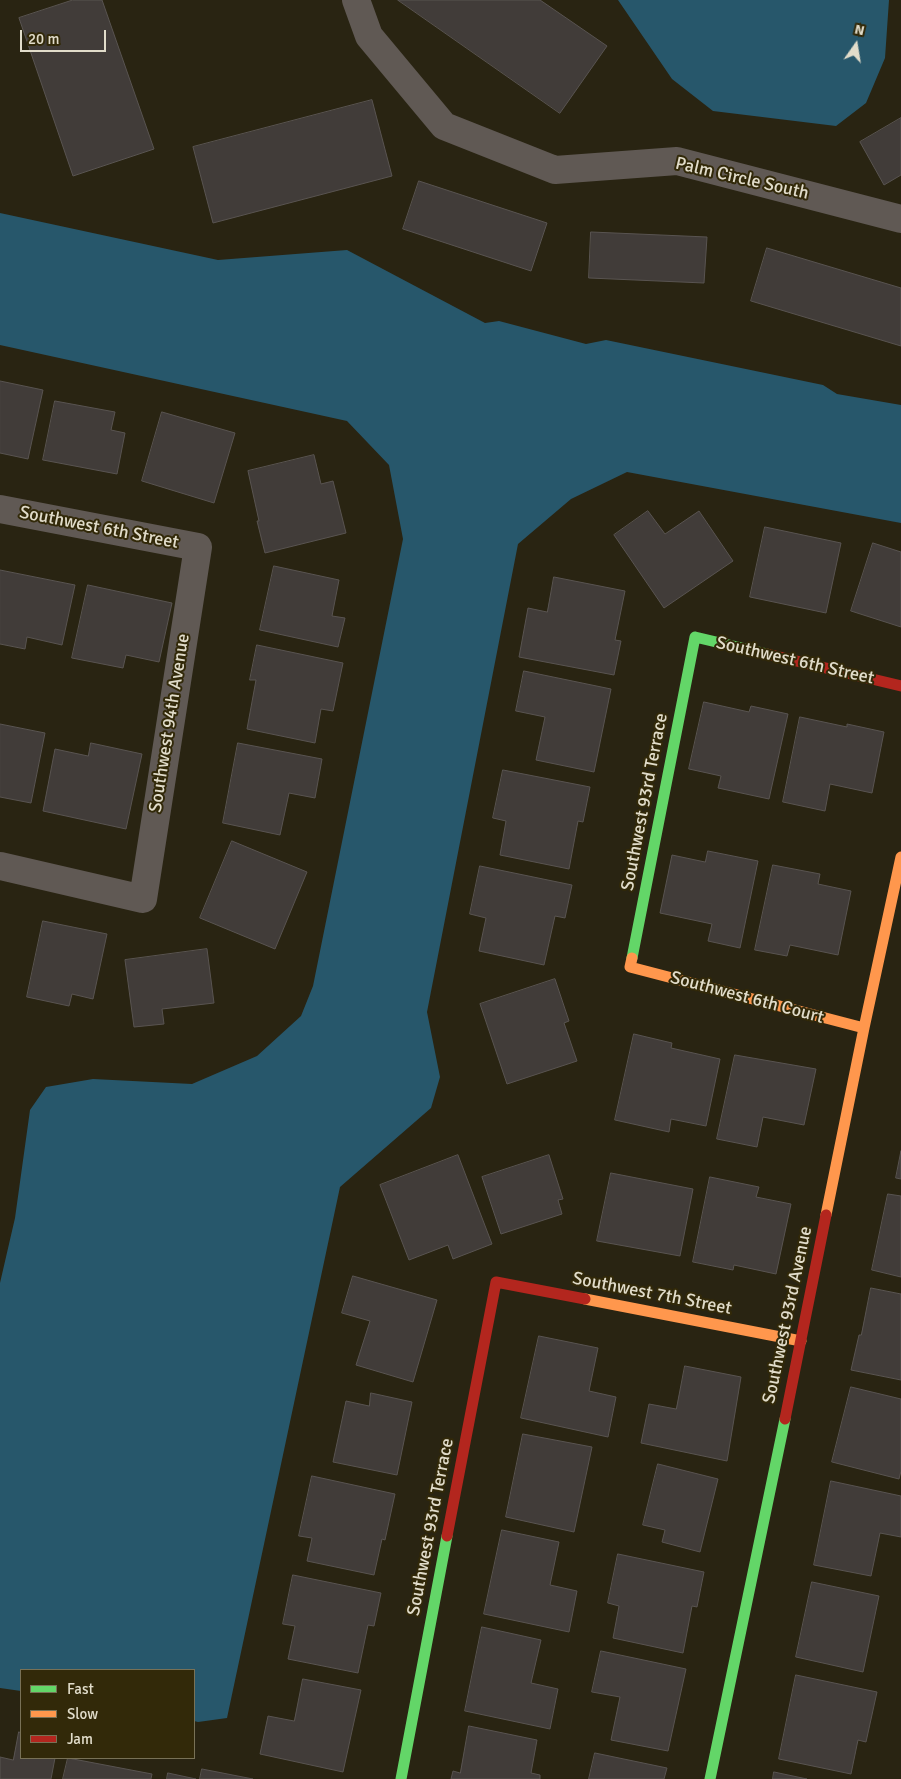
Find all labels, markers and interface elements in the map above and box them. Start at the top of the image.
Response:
scale bar [22,20,109,52]
north arrow [831,20,881,70]
text: N [853,21,866,39]
text: 20 m [28,30,59,48]
street label: Palm Circle South [673,153,811,205]
street label: Southwest 6th Street [18,502,180,554]
street label: Southwest 94th Avenue [145,632,195,814]
street label: Southwest 6th Street [714,632,876,690]
street label: Southwest 93rd Terrace [617,711,673,893]
street label: Southwest 6th Court [668,967,826,1029]
street label: Southwest 93rd Avenue [759,1224,817,1406]
street label: Southwest 7th Street [571,1268,733,1320]
street label: Southwest 93rd Terrace [403,1436,459,1618]
legend [20,1669,195,1759]
text: Fast [67,1680,94,1698]
text: Slow [67,1705,98,1723]
text: Jam [67,1730,93,1748]

